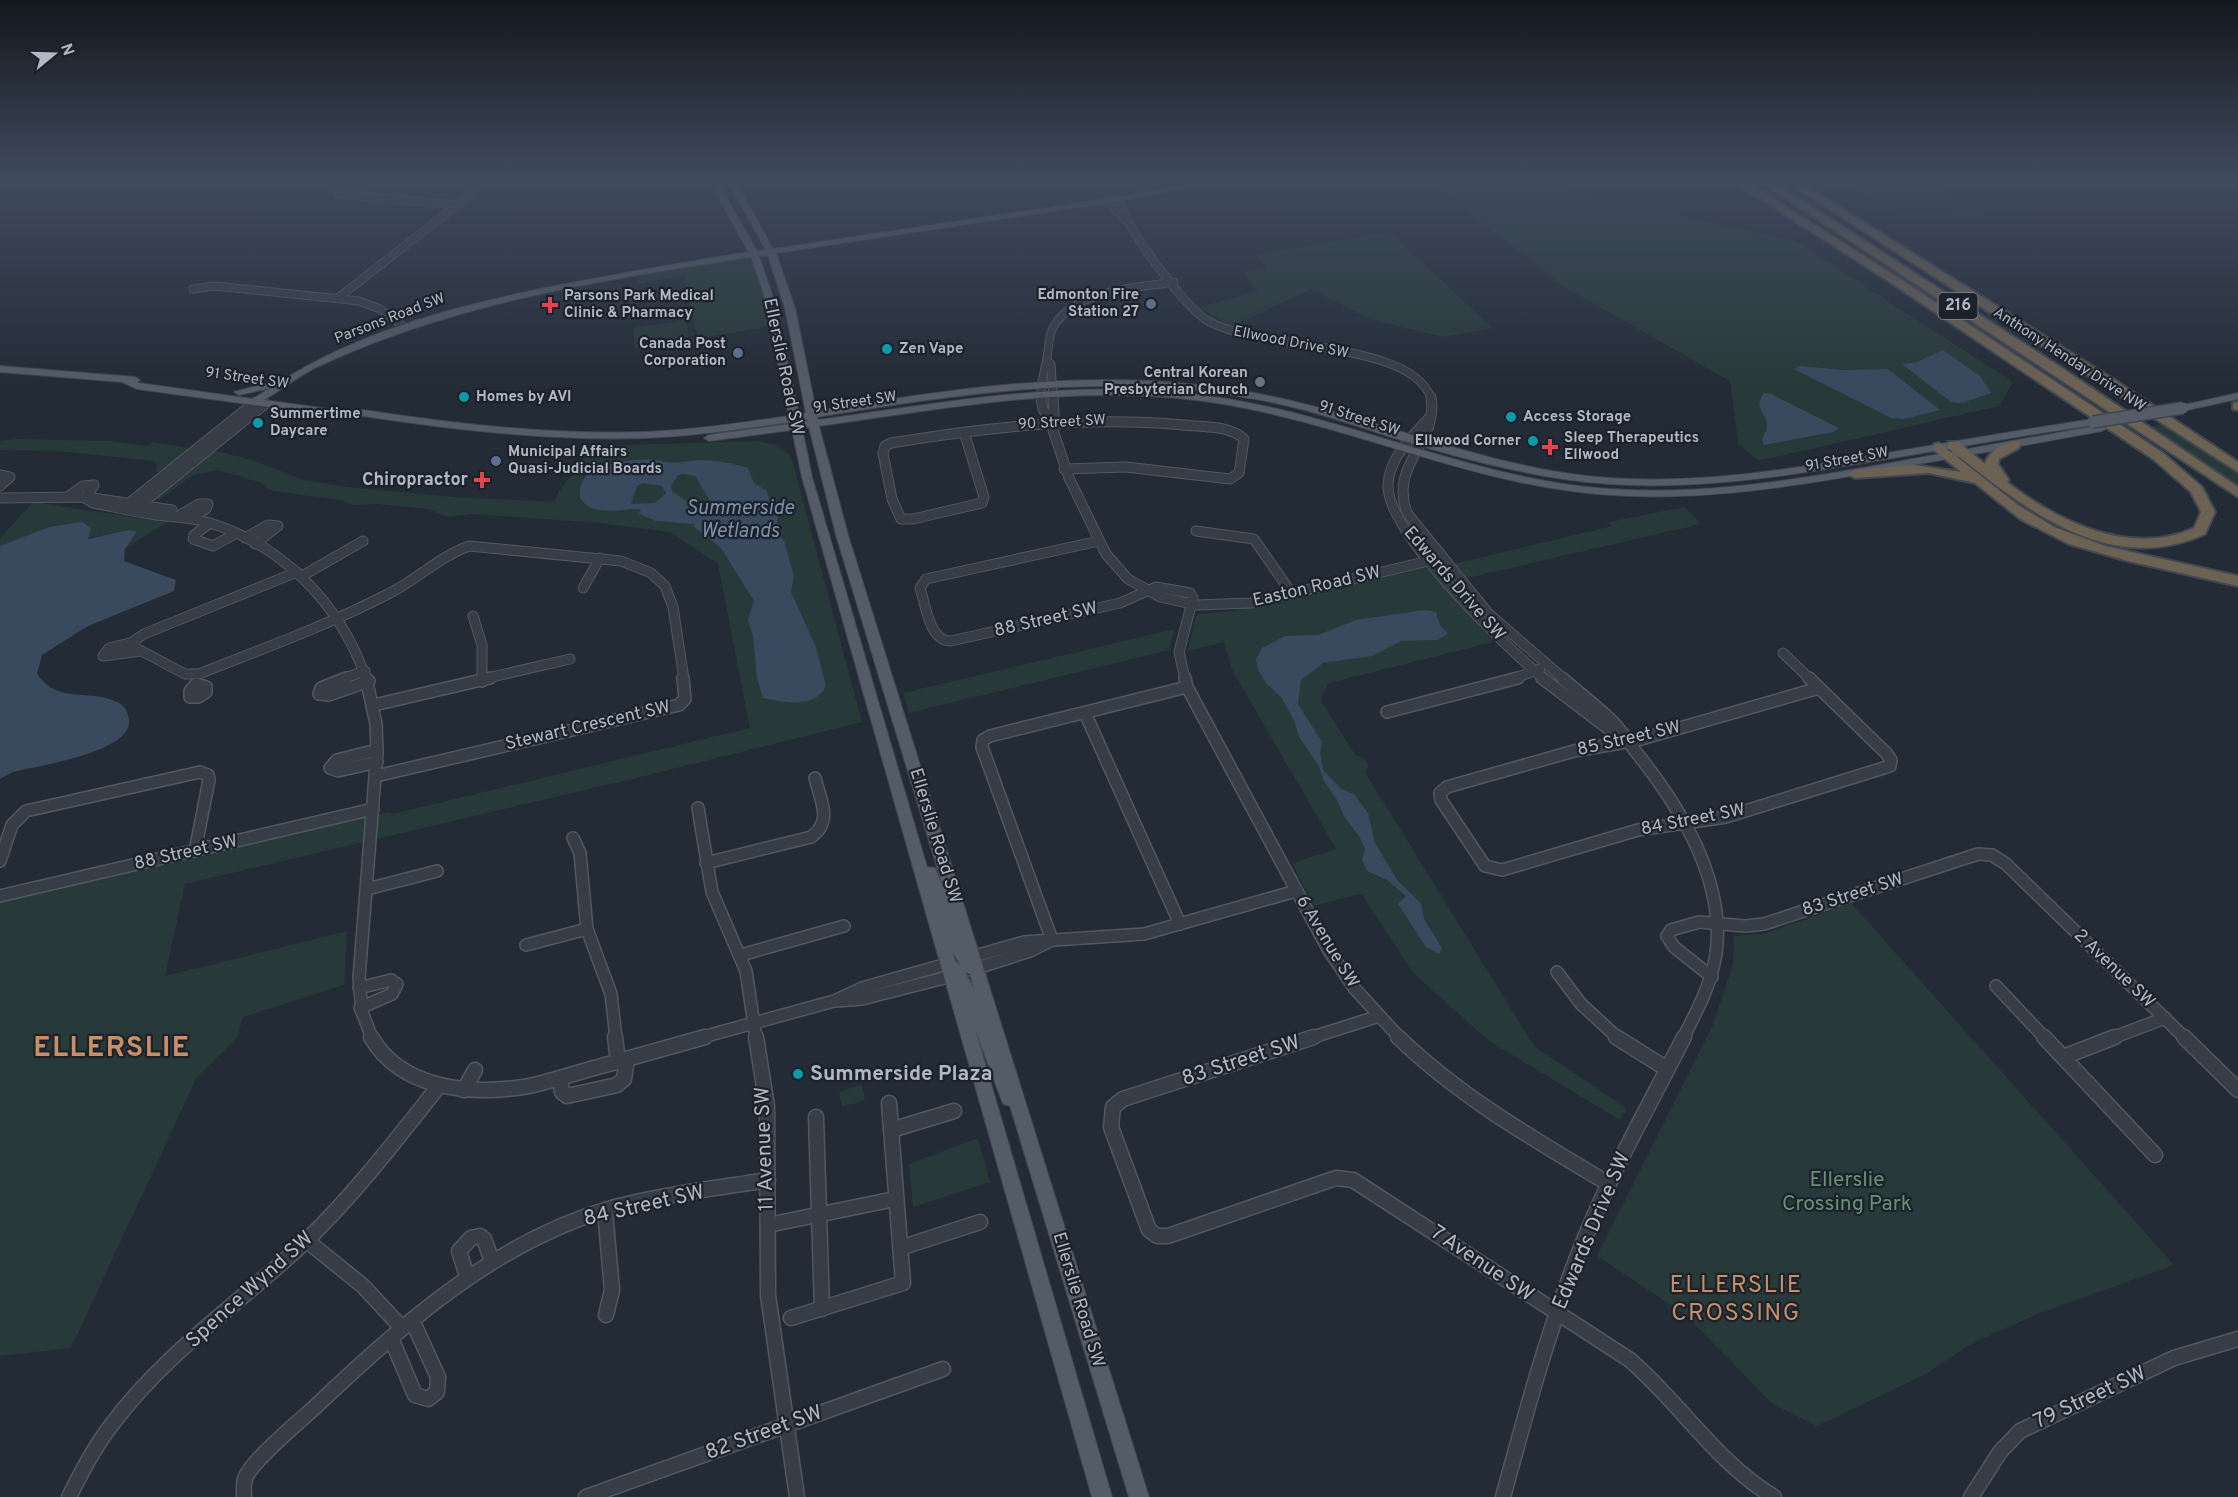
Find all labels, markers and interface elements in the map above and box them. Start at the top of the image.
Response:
north arrow [24,24,84,84]
text: N [55,41,78,58]
place label: Edmonton Fire Station 27 [1037,286,1139,322]
place label: Parsons Park Medical Clinic & Pharmacy [564,287,714,323]
street label: Parsons Road SW [332,289,448,349]
road number: 216 [1938,293,1978,319]
marker: Parsons Park Medical Clinic & Pharmacy [541,296,559,314]
street label: Ellerslie Road SW [757,296,809,438]
marker: Edmonton Fire Station 27 [1144,297,1158,311]
street label: Anthony Henday Drive NW [1989,304,2149,416]
street label: Ellwood Drive SW [1232,323,1350,363]
place label: Canada Post Corporation [639,335,726,371]
place label: Zen Vape [899,340,963,359]
marker: Zen Vape [880,342,894,356]
marker: Canada Post Corporation [731,346,745,360]
street label: 91 Street SW [204,364,290,394]
place label: Central Korean Presbyterian Church [1104,364,1248,400]
marker: Central Korean Presbyterian Church [1253,375,1267,389]
place label: Homes by AVI [476,388,572,407]
street label: 91 Street SW [812,388,898,418]
marker: Homes by AVI [457,390,471,404]
street label: 91 Street SW [1316,397,1402,441]
place label: Summertime Daycare [270,405,361,441]
place label: Access Storage [1523,408,1631,427]
marker: Access Storage [1504,410,1518,424]
street label: 90 Street SW [1018,411,1106,435]
marker: Summertime Daycare [251,416,265,430]
place label: Sleep Therapeutics Ellwood [1564,429,1699,465]
place label: Ellwood Corner [1415,432,1522,451]
marker: Ellwood Corner [1526,434,1540,448]
marker: Sleep Therapeutics Ellwood [1541,438,1559,456]
place label: Municipal Affairs Quasi-Judicial Boards [508,443,662,479]
street label: 91 Street SW [1804,443,1890,477]
marker: Municipal Affairs Quasi-Judicial Boards [489,454,503,468]
place label: Chiropractor [362,469,468,492]
marker: Chiropractor [473,471,491,489]
water label: Summerside Wetlands [686,496,795,545]
street label: Edwards Drive SW [1398,522,1510,646]
street label: Easton Road SW [1251,561,1383,613]
street label: 88 Street SW [992,597,1100,643]
street label: Stewart Crescent SW [503,696,673,756]
street label: 85 Street SW [1575,716,1683,762]
street label: Ellerslie Road SW [904,766,966,906]
street label: 84 Street SW [1639,799,1747,841]
street label: 88 Street SW [132,830,240,876]
street label: 83 Street SW [1799,868,1907,922]
street label: 6 Avenue SW [1290,891,1364,993]
street label: 2 Avenue SW [2068,924,2160,1014]
street label: 83 Street SW [1178,1029,1304,1093]
district label: ELLERSLIE [33,1031,191,1067]
place label: Summerside Plaza [810,1061,992,1088]
marker: Summerside Plaza [791,1067,805,1081]
street label: 11 Avenue SW [749,1086,781,1212]
street label: Edwards Drive SW [1547,1148,1637,1314]
park label: Ellerslie Crossing Park [1782,1167,1912,1218]
street label: 84 Street SW [581,1179,707,1233]
street label: 7 Avenue SW [1425,1219,1539,1309]
street label: Spence Wynd SW [181,1226,319,1354]
street label: Ellerslie Road SW [1047,1230,1109,1370]
district label: ELLERSLIE CROSSING [1669,1271,1803,1329]
street label: 79 Street SW [2029,1360,2151,1436]
street label: 82 Street SW [702,1399,826,1467]

